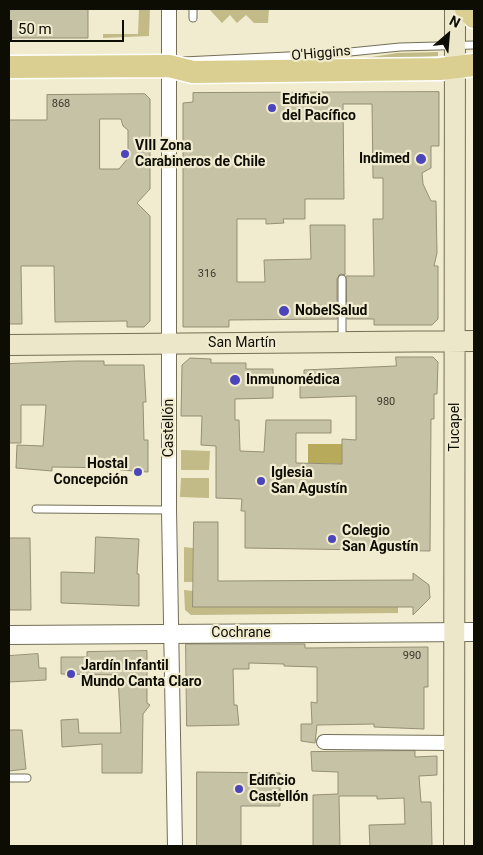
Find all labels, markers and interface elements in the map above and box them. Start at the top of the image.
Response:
scale bar [12,10,126,42]
north arrow [423,10,473,60]
text: N [447,12,463,31]
text: 50 m [18,20,52,38]
street label: O'Higgins [291,43,351,65]
place label: Edificio del Pacífico [282,92,356,124]
house number: 868 [52,97,70,111]
marker: Edificio del Pacífico [266,102,278,114]
place label: VIII Zona Carabineros de Chile [135,138,265,170]
marker: VIII Zona Carabineros de Chile [119,148,131,160]
place label: Indimed [359,151,410,167]
marker: Indimed [414,152,428,166]
house number: 316 [198,267,216,281]
place label: NobelSalud [295,303,367,319]
marker: NobelSalud [277,304,291,318]
street label: San Martín [208,335,276,351]
place label: Inmunomédica [246,372,340,388]
marker: Inmunomédica [228,373,242,387]
house number: 980 [377,395,395,409]
street label: Castellón [161,399,177,457]
street label: Tucapel [447,402,463,452]
place label: Hostal Concepción [54,456,128,488]
place label: Iglesia San Agustín [271,465,347,498]
marker: Hostal Concepción [132,466,144,478]
marker: Iglesia San Agustín [255,475,267,487]
place label: Colegio San Agustín [342,523,418,556]
marker: Colegio San Agustín [326,533,338,545]
street label: Cochrane [211,625,271,641]
house number: 990 [403,649,421,663]
place label: Jardín Infantil Mundo Canta Claro [81,658,202,690]
marker: Jardín Infantil Mundo Canta Claro [65,668,77,680]
place label: Edificio Castellón [249,773,308,806]
marker: Edificio Castellón [233,783,245,795]

